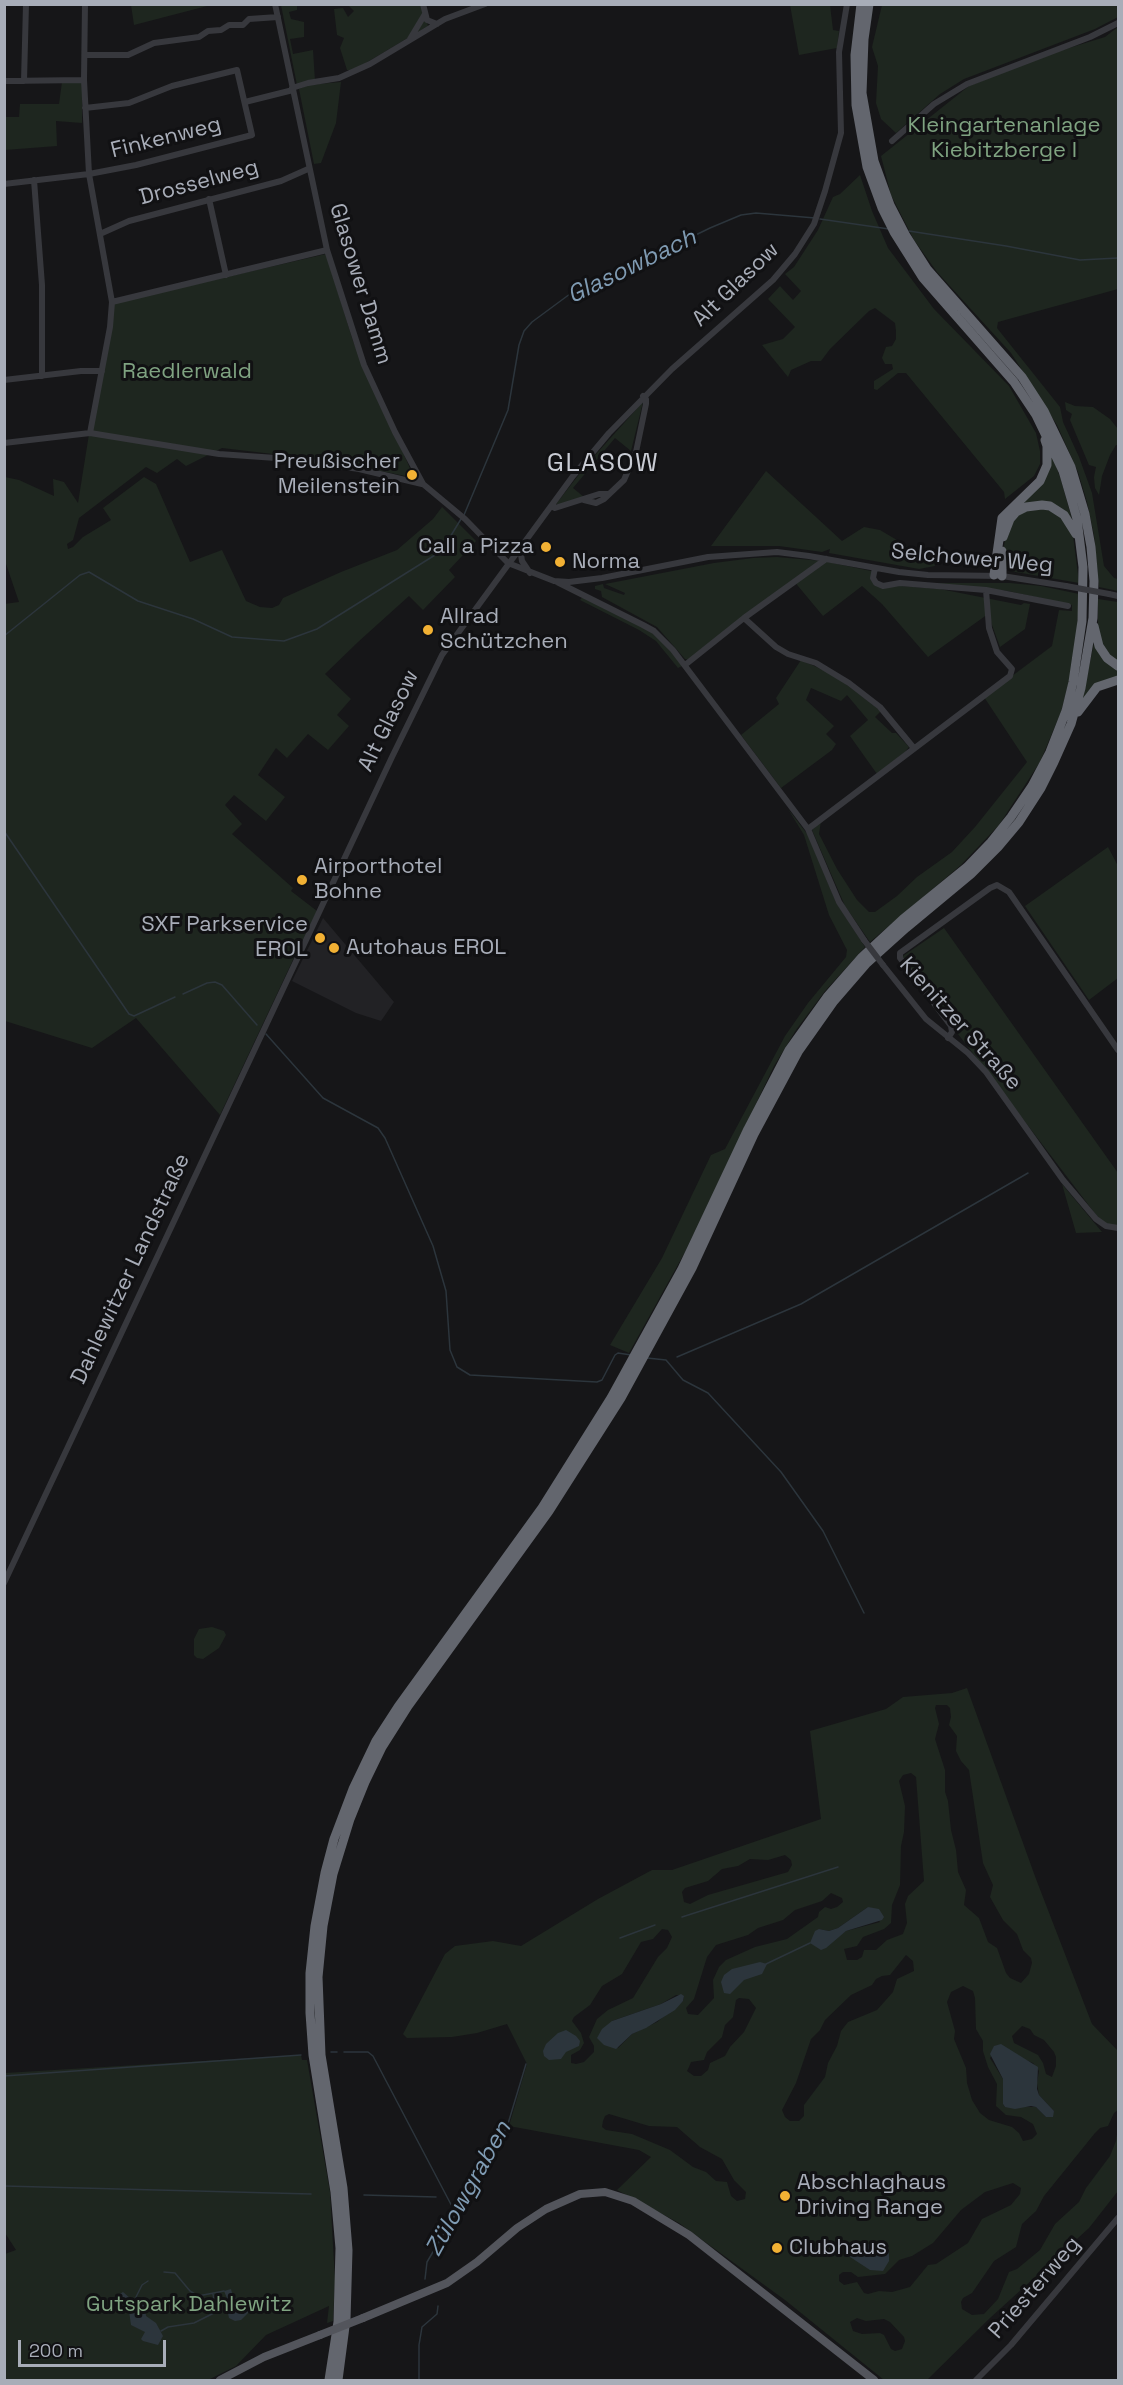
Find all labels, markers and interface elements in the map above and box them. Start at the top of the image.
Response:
street label: Finkenweg [108,112,224,164]
park label: Kleingartenanlage Kiebitzberge I [907,113,1101,164]
street label: Drosselweg [137,154,261,212]
street label: Glasower Damm [323,200,397,368]
water label: Glasowbach [563,223,701,311]
street label: Alt Glasow [687,237,785,333]
park label: Raedlerwald [122,359,252,385]
district label: GLASOW [547,448,659,480]
place label: Preußischer Meilenstein [274,449,400,500]
marker: Preußischer Meilenstein [405,468,419,482]
place label: Call a Pizza [418,534,534,560]
street label: Selchower Weg [890,539,1054,579]
marker: Call a Pizza [539,540,553,554]
place label: Norma [572,549,640,575]
marker: Norma [553,555,567,569]
place label: Allrad Schützchen [440,604,568,656]
marker: Allrad Schützchen [421,623,435,637]
street label: Alt Glasow [353,666,425,776]
place label: Airporthotel Bohne [314,854,443,906]
marker: Airporthotel Bohne [295,873,309,887]
place label: SXF Parkservice EROL [141,912,308,963]
marker: SXF Parkservice EROL [313,931,327,945]
place label: Autohaus EROL [346,935,506,961]
marker: Autohaus EROL [327,941,341,955]
street label: Kienitzer Straße [893,952,1027,1096]
street label: Dahlewitzer Landstraße [66,1150,196,1388]
water label: Zülowgraben [420,2116,518,2262]
place label: Abschlaghaus Driving Range [797,2170,946,2222]
marker: Abschlaghaus Driving Range [778,2189,792,2203]
street label: Priesterweg [983,2231,1087,2345]
place label: Clubhaus [789,2235,887,2261]
marker: Clubhaus [770,2241,784,2255]
park label: Gutspark Dahlewitz [86,2292,292,2318]
scale bar [21,2328,170,2366]
text: 200 m [29,2339,83,2362]

